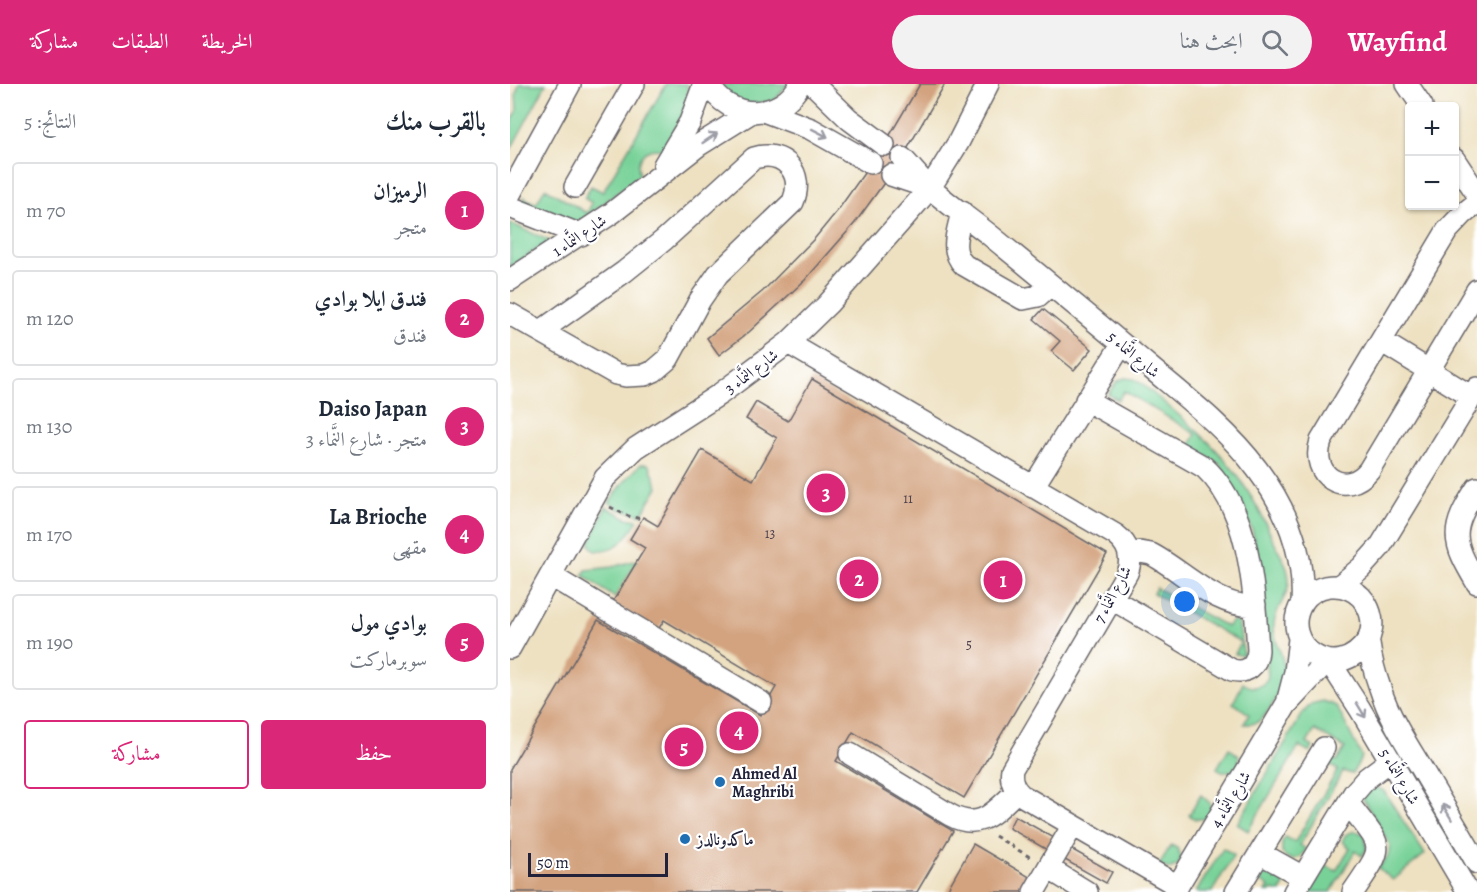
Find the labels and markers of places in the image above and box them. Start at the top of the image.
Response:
pin: 3 [806,470,846,516]
pin: 2 [840,556,878,602]
pin: 1 [984,558,1022,602]
pin: 4 [720,708,758,754]
pin: 5 [664,724,704,770]
place label: Ahmed Al Maghribi [731,763,798,803]
marker: Ahmed Al Maghribi [713,775,727,789]
place label: ماكدونالدز [695,829,754,851]
marker: ماكدونالدز [678,832,692,846]

